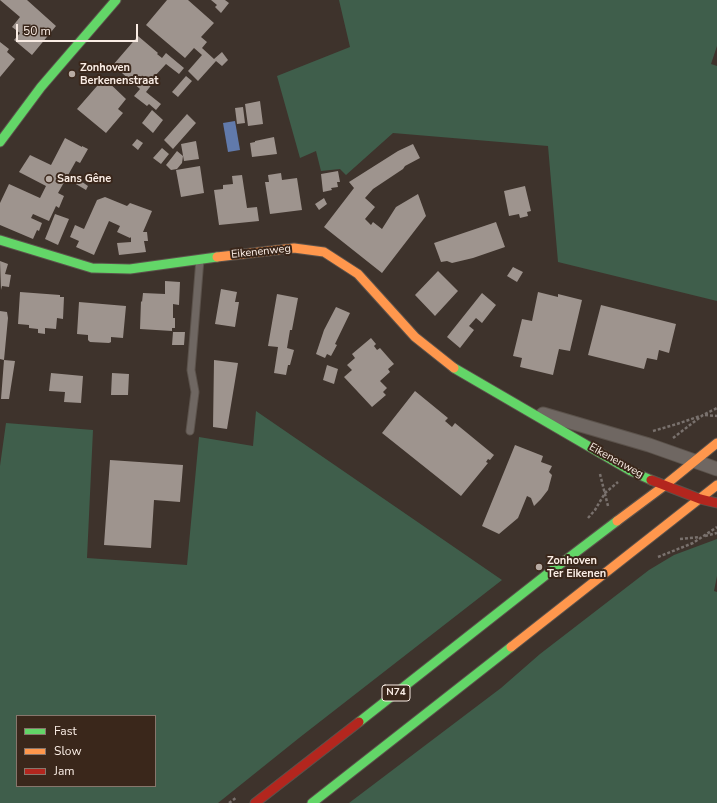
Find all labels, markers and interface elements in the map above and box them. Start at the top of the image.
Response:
scale bar [18,16,140,42]
text: 50 m [23,23,51,39]
place label: Zonhoven Berkenenstraat [80,61,158,87]
marker: Zonhoven Berkenenstraat [67,69,77,79]
place label: Sans Gêne [57,172,111,186]
marker: Sans Gêne [44,174,54,184]
street label: Eikenenweg [231,242,291,262]
street label: Eikenenweg [587,441,645,481]
place label: Zonhoven Ter Eikenen [547,554,606,580]
marker: Zonhoven Ter Eikenen [534,562,544,572]
road number: N74 [382,685,410,701]
legend [16,715,156,787]
text: Fast [54,723,77,739]
text: Slow [54,743,82,759]
text: Jam [54,763,75,779]

